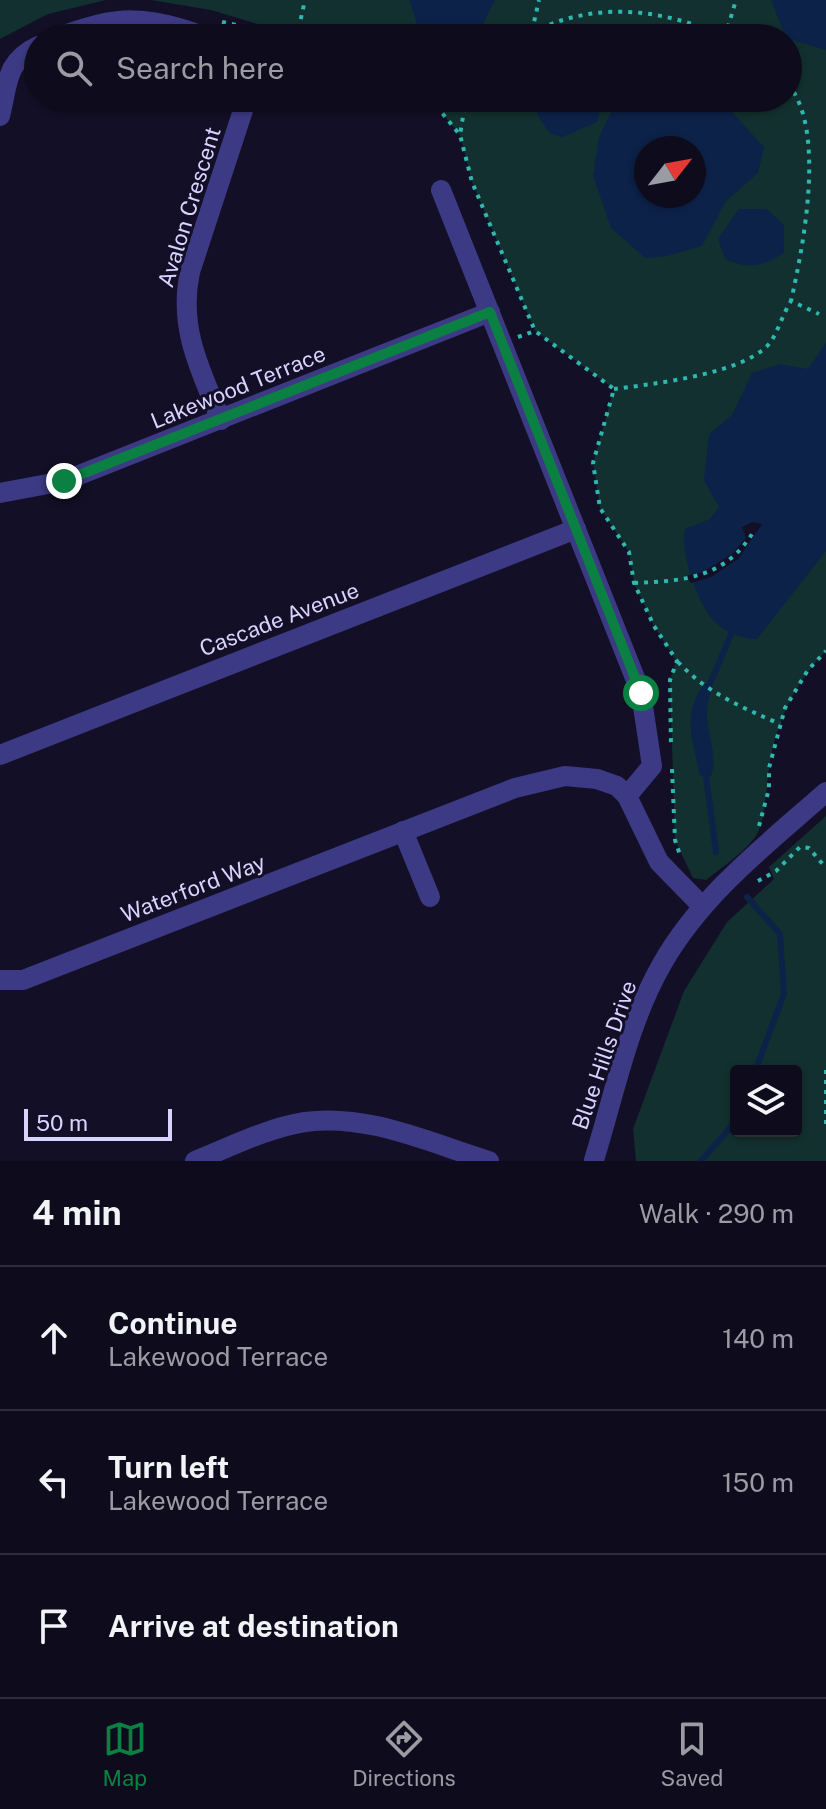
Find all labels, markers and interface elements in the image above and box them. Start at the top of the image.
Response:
search box [24,24,802,112]
icon: search [52,46,96,90]
text: Search here [116,50,284,86]
street label: Avalon Crescent [152,124,226,290]
north arrow [634,136,706,208]
street label: Lakewood Terrace [147,340,329,434]
route end [46,463,82,499]
street label: Cascade Avenue [196,577,362,661]
route start [623,675,659,711]
street label: Waterford Way [117,849,269,927]
street label: Blue Hills Drive [566,977,642,1133]
map controls [730,1065,802,1137]
button: layers [730,1065,802,1137]
scale bar [24,1105,172,1141]
text: 50 m [36,1110,88,1136]
text: 4 min [32,1193,122,1233]
text: Walk · 290 m [639,1198,794,1229]
text: Continue [108,1305,238,1341]
icon: ahead [32,1316,76,1360]
text: 140 m [722,1323,794,1354]
text: Lakewood Terrace [108,1341,328,1372]
text: Turn left [108,1449,229,1485]
icon: left [32,1460,76,1504]
text: 150 m [722,1467,794,1498]
text: Lakewood Terrace [108,1485,328,1516]
icon: arrive [32,1604,76,1648]
text: Arrive at destination [108,1608,399,1644]
tab: Map [103,1717,147,1791]
tab: Directions [352,1717,456,1791]
tab: Saved [661,1717,723,1791]

